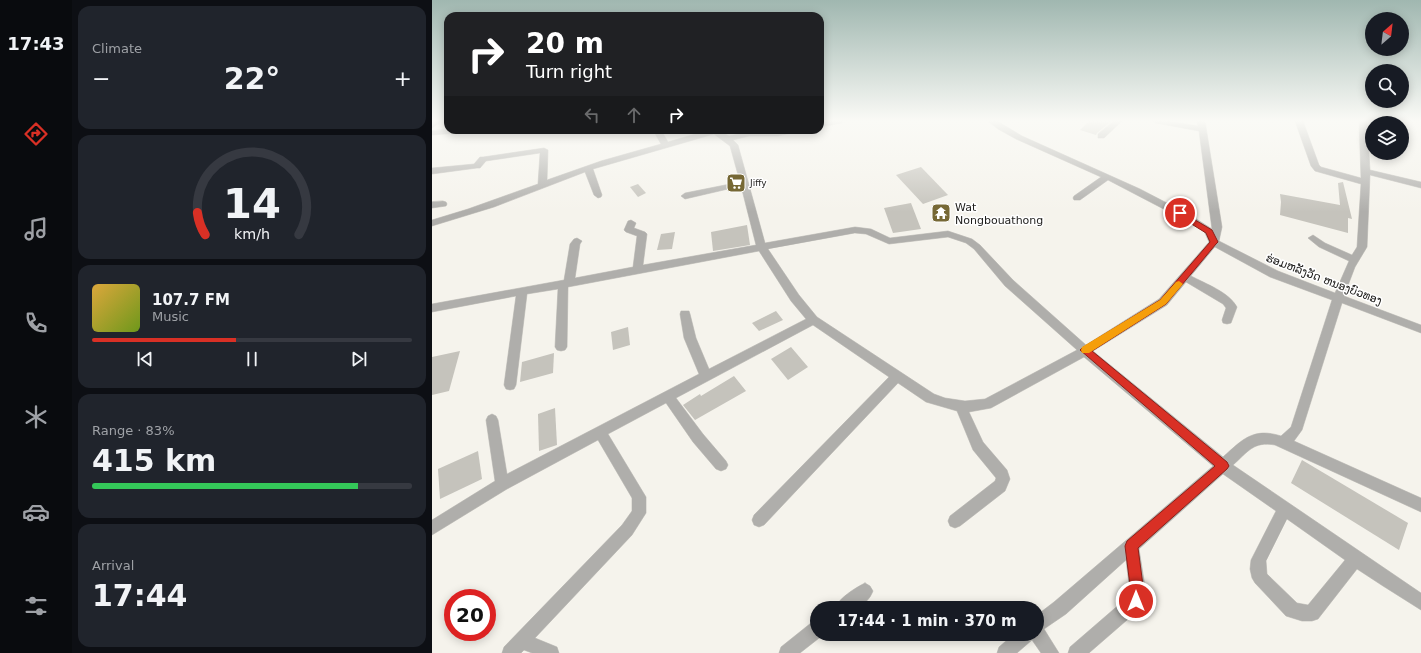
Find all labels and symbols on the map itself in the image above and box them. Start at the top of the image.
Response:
north arrow [1365,12,1409,56]
supermarket icon: Jiffy [725,172,747,194]
place label: Jiffy [749,178,767,188]
pin [1163,196,1197,230]
place label: Wat Nongbouathong [955,201,1043,227]
temple icon: Wat Nongbouathong [930,202,952,224]
street label: ຮ່ອມຫລັງວັດ ຫນອງບົວທອງ [1264,251,1384,308]
position arrow [1115,580,1157,622]
speed limit sign: 20 [444,589,496,641]

